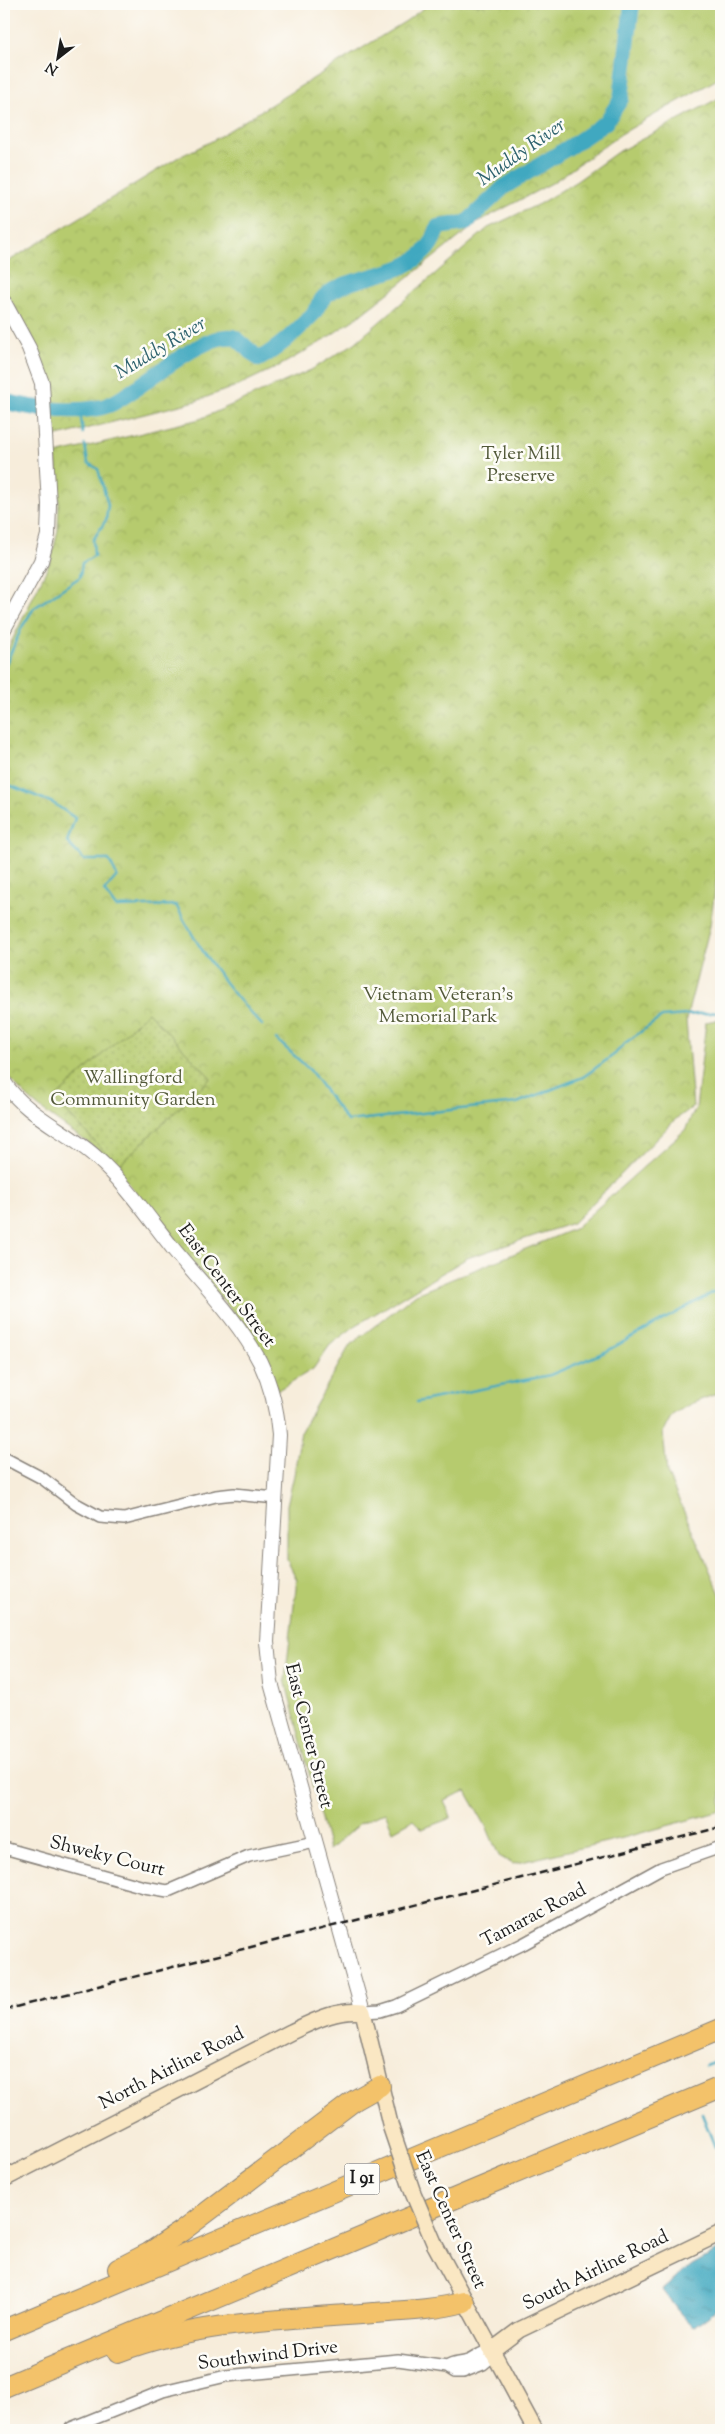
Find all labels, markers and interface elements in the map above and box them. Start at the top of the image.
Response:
north arrow [32,32,82,82]
text: N [42,56,62,79]
water label: Muddy River [472,112,572,194]
water label: Muddy River [110,310,212,388]
park label: Tyler Mill Preserve [481,441,561,490]
park label: Vietnam Veteran's Memorial Park [363,982,513,1031]
park label: Wallingford Community Garden [50,1065,216,1114]
street label: East Center Street [171,1219,282,1354]
street label: East Center Street [277,1661,339,1812]
street label: Shweky Court [47,1830,168,1884]
street label: Tamarac Road [477,1877,592,1955]
street label: North Airline Road [95,2021,249,2117]
street label: East Center Street [407,2147,493,2294]
road number: I 91 [344,2164,380,2194]
street label: South Airline Road [518,2224,674,2318]
street label: Southwind Drive [196,2334,340,2378]

